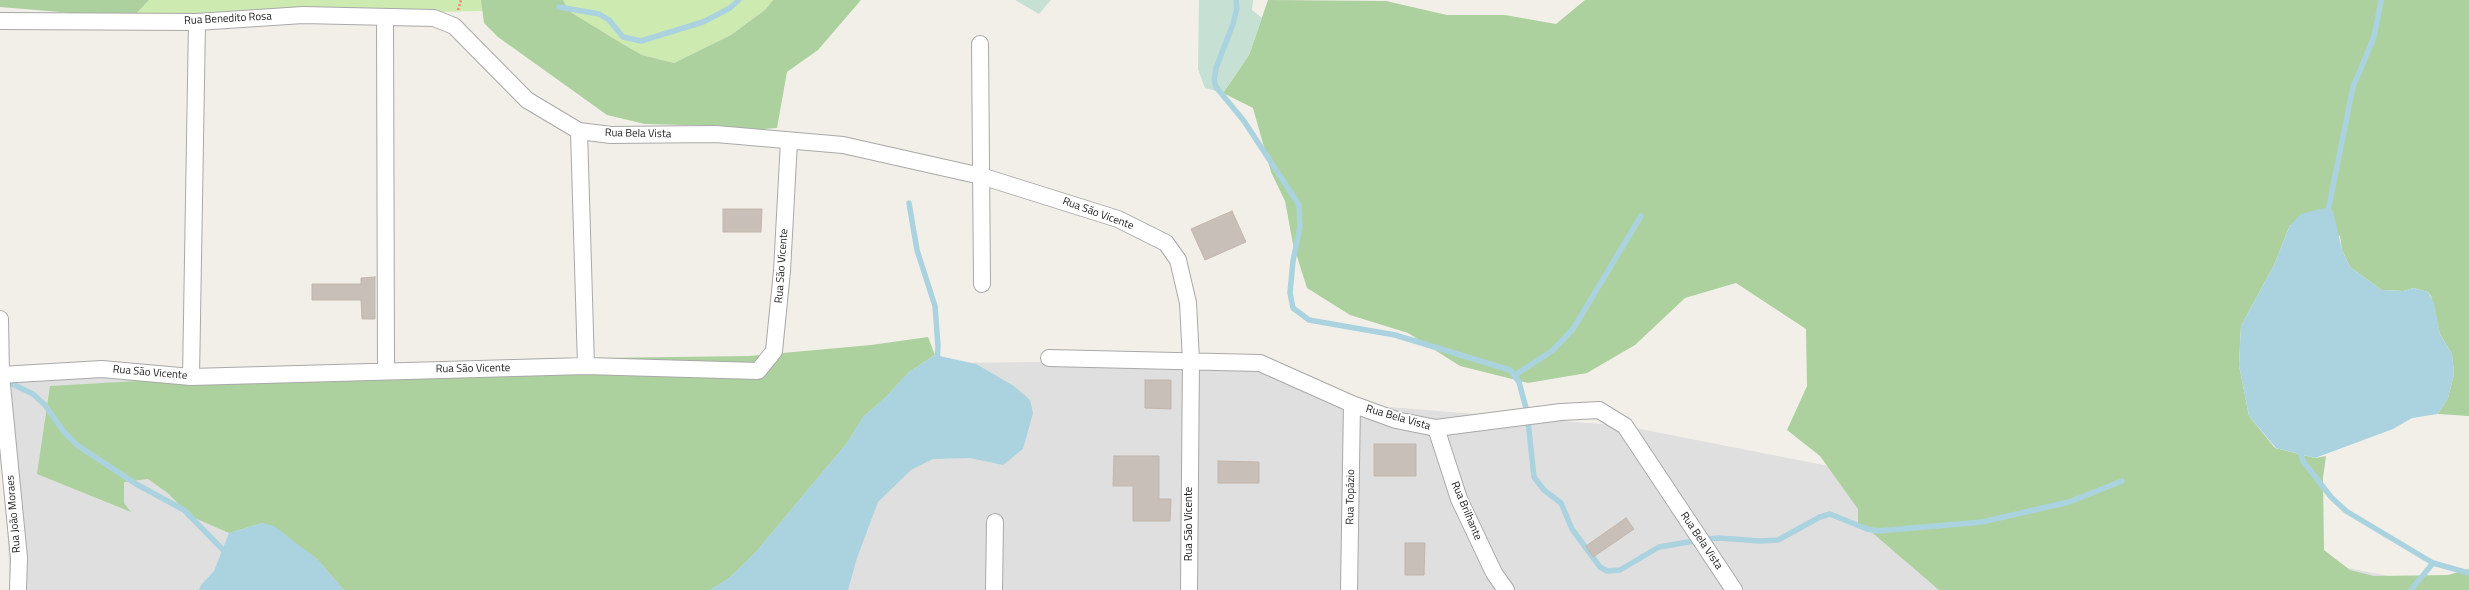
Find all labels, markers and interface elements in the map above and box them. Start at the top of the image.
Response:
street label: Rua Benedito Rosa [184,10,272,28]
street label: Rua Bela Vista [605,127,671,141]
street label: Rua São Vicente [1061,195,1135,233]
street label: Rua São Vicente [773,228,791,304]
street label: Rua São Vicente [436,362,510,376]
street label: Rua São Vicente [112,363,188,383]
street label: Rua Bela Vista [1364,402,1432,434]
street label: Rua Topázio [1344,469,1358,525]
street label: Rua João Moraes [4,474,24,554]
street label: Rua Brilhante [1448,480,1484,542]
street label: Rua São Vicente [1182,487,1196,561]
street label: Rua Bela Vista [1677,510,1725,572]

